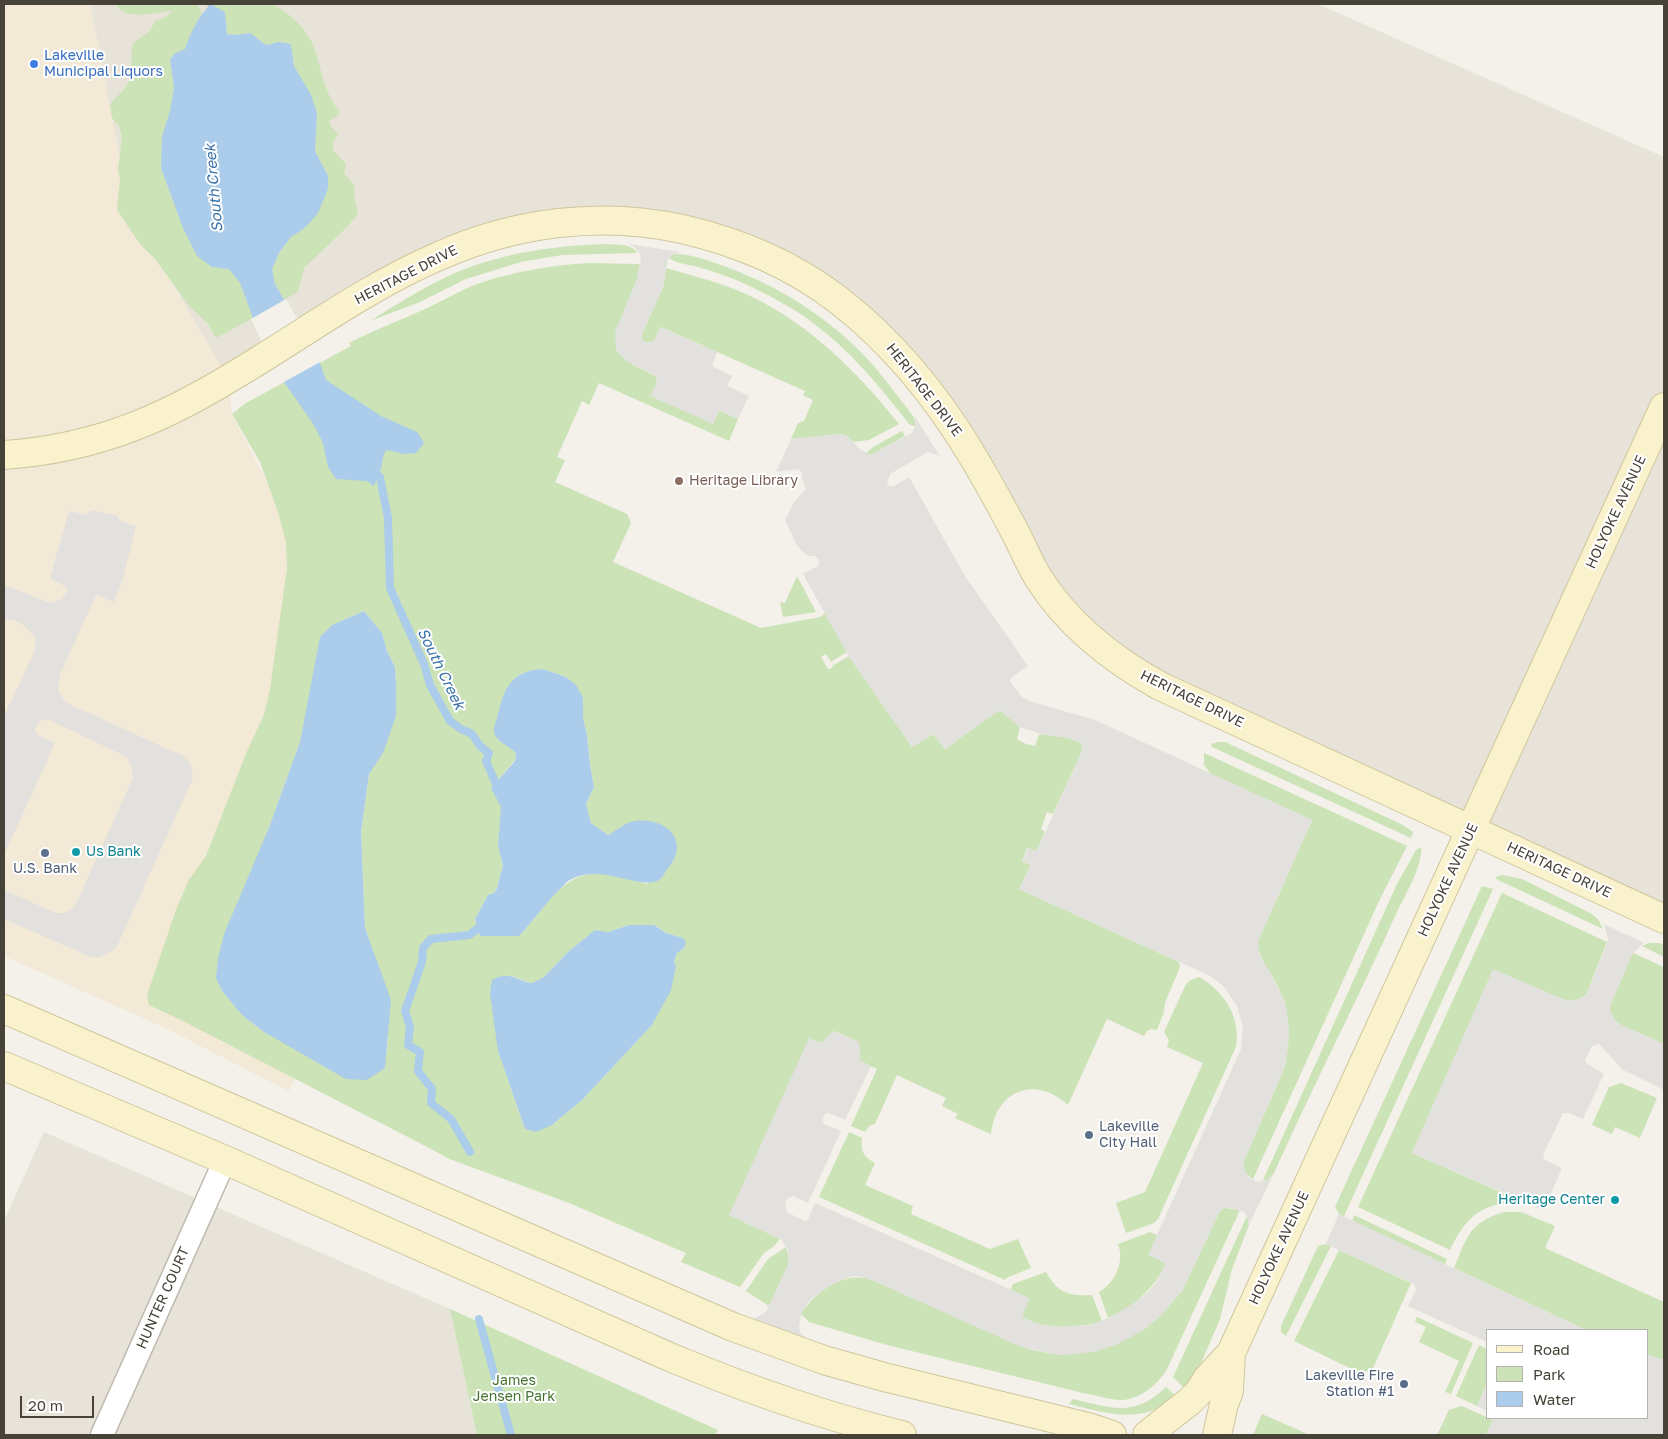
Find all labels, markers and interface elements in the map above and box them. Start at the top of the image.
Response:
place label: Lakeville Municipal Liquors [44,48,163,80]
marker: Lakeville Municipal Liquors [28,58,40,70]
water label: South Creek [201,143,227,233]
street label: HERITAGE DRIVE [352,242,460,308]
street label: HERITAGE DRIVE [883,340,965,440]
street label: HOLYOKE AVENUE [1582,453,1650,571]
place label: Heritage Library [689,473,798,489]
marker: Heritage Library [673,475,685,487]
water label: South Creek [414,625,468,713]
street label: HERITAGE DRIVE [1137,667,1247,731]
street label: HOLYOKE AVENUE [1414,821,1482,939]
street label: HERITAGE DRIVE [1504,838,1614,902]
place label: Us Bank [86,844,141,860]
marker: Us Bank [70,846,82,858]
marker: U.S. Bank [39,847,51,859]
place label: U.S. Bank [13,861,77,877]
place label: Lakeville City Hall [1099,1119,1159,1152]
marker: Lakeville City Hall [1083,1129,1095,1141]
street label: HOLYOKE AVENUE [1245,1189,1313,1307]
place label: Heritage Center [1498,1192,1605,1208]
marker: Heritage Center [1609,1194,1621,1206]
street label: HUNTER COURT [133,1244,193,1352]
legend [1486,1329,1648,1419]
text: Road [1533,1340,1570,1358]
text: Park [1533,1365,1565,1383]
place label: Lakeville Fire Station #1 [1305,1368,1394,1400]
park label: James Jensen Park [473,1373,555,1405]
marker: Lakeville Fire Station #1 [1398,1378,1410,1390]
scale bar [22,1386,96,1418]
text: Water [1533,1390,1576,1408]
text: 20 m [28,1396,63,1414]

